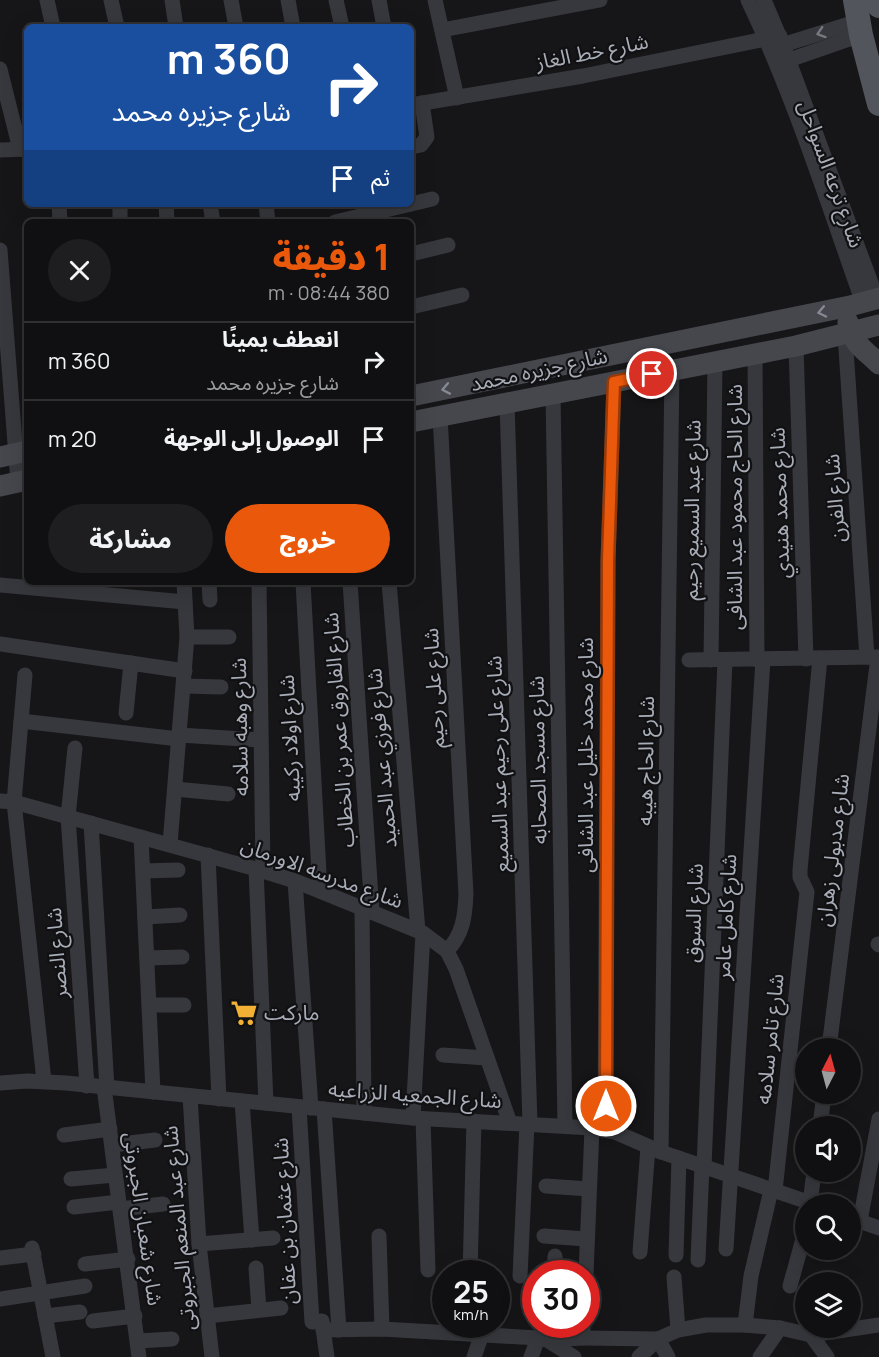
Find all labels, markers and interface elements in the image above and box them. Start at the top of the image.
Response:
street label: شارع خط الغاز [532,26,651,78]
one-way arrow [816,26,827,38]
text: 360 m [167,29,291,87]
icon: right [312,48,390,126]
text: شارع جزيره محمد [112,92,291,129]
street label: شارع ترعه السواحل [790,96,872,252]
icon: arrive [326,162,359,195]
text: ثم [371,163,390,193]
text: 1 دقيقة [272,232,390,281]
button: close [48,239,111,302]
text: 380 m · 08:44 [268,279,390,306]
one-way arrow [817,305,827,318]
text: انعطف يمينًا [222,324,339,354]
street label: شارع جزيره محمد [468,341,610,399]
icon: right [357,345,390,378]
text: 360 m [48,346,110,376]
pin [626,348,677,399]
icon: arrive [635,357,668,390]
text: شارع جزيره محمد [206,369,339,396]
one-way arrow [441,382,451,395]
street label: شارع الحاج محمود عبد الشافى [720,384,750,630]
street label: شارع عبد السميع رحيم [675,419,709,601]
text: الوصول إلى الوجهة [164,423,339,453]
icon: arrive [357,423,390,456]
text: 20 m [48,424,97,454]
street label: شارع محمد هنيدي [762,427,799,579]
street label: شارع الفرن [817,453,853,543]
button: مشاركة [48,504,213,573]
button: خروج [225,504,390,573]
street label: شارع الفاروق عمر بن الخطاب [316,611,362,849]
street label: شارع على رحيم [416,627,452,749]
street label: شارع محمد خليل عبد الشافى [571,637,601,873]
street label: شارع على رحيم عبد السميع [479,655,517,873]
street label: شارع وهبه سلامه [224,658,256,796]
street label: شارع فوزي عبد الحميد [359,667,406,849]
street label: شارع اولاد ركيبه [272,674,308,802]
street label: شارع مسجد الصحابه [522,676,554,844]
street label: شارع الحاج هيبه [630,696,662,826]
street label: شارع مدبولى زهران [809,772,857,928]
street label: شارع مدرسه الاورمان [237,830,407,916]
street label: شارع كامل عامر [708,853,744,982]
street label: شارع السوق [677,863,711,963]
street label: شارع النصر [39,907,75,1000]
street label: شارع تامر سلامه [748,972,792,1106]
supermarket icon: ماركت [229,998,259,1028]
place label: ماركت [264,998,320,1026]
north arrow [795,1038,861,1104]
map controls [795,1038,861,1338]
street label: شارع الجمعيه الزراعيه [327,1074,503,1116]
position arrow [574,1074,638,1138]
button: sound [795,1116,861,1182]
street label: شارع عبد المنعم الجبروتى [155,1124,203,1332]
street label: شارع شعبان الجبروتى [116,1130,170,1308]
street label: شارع عثمان بن عفان [266,1137,304,1305]
button: search [795,1194,861,1260]
speed limit sign: 30 [522,1260,600,1338]
text: 25 [453,1271,489,1312]
button: layers [795,1272,861,1338]
text: km/h [454,1304,488,1325]

